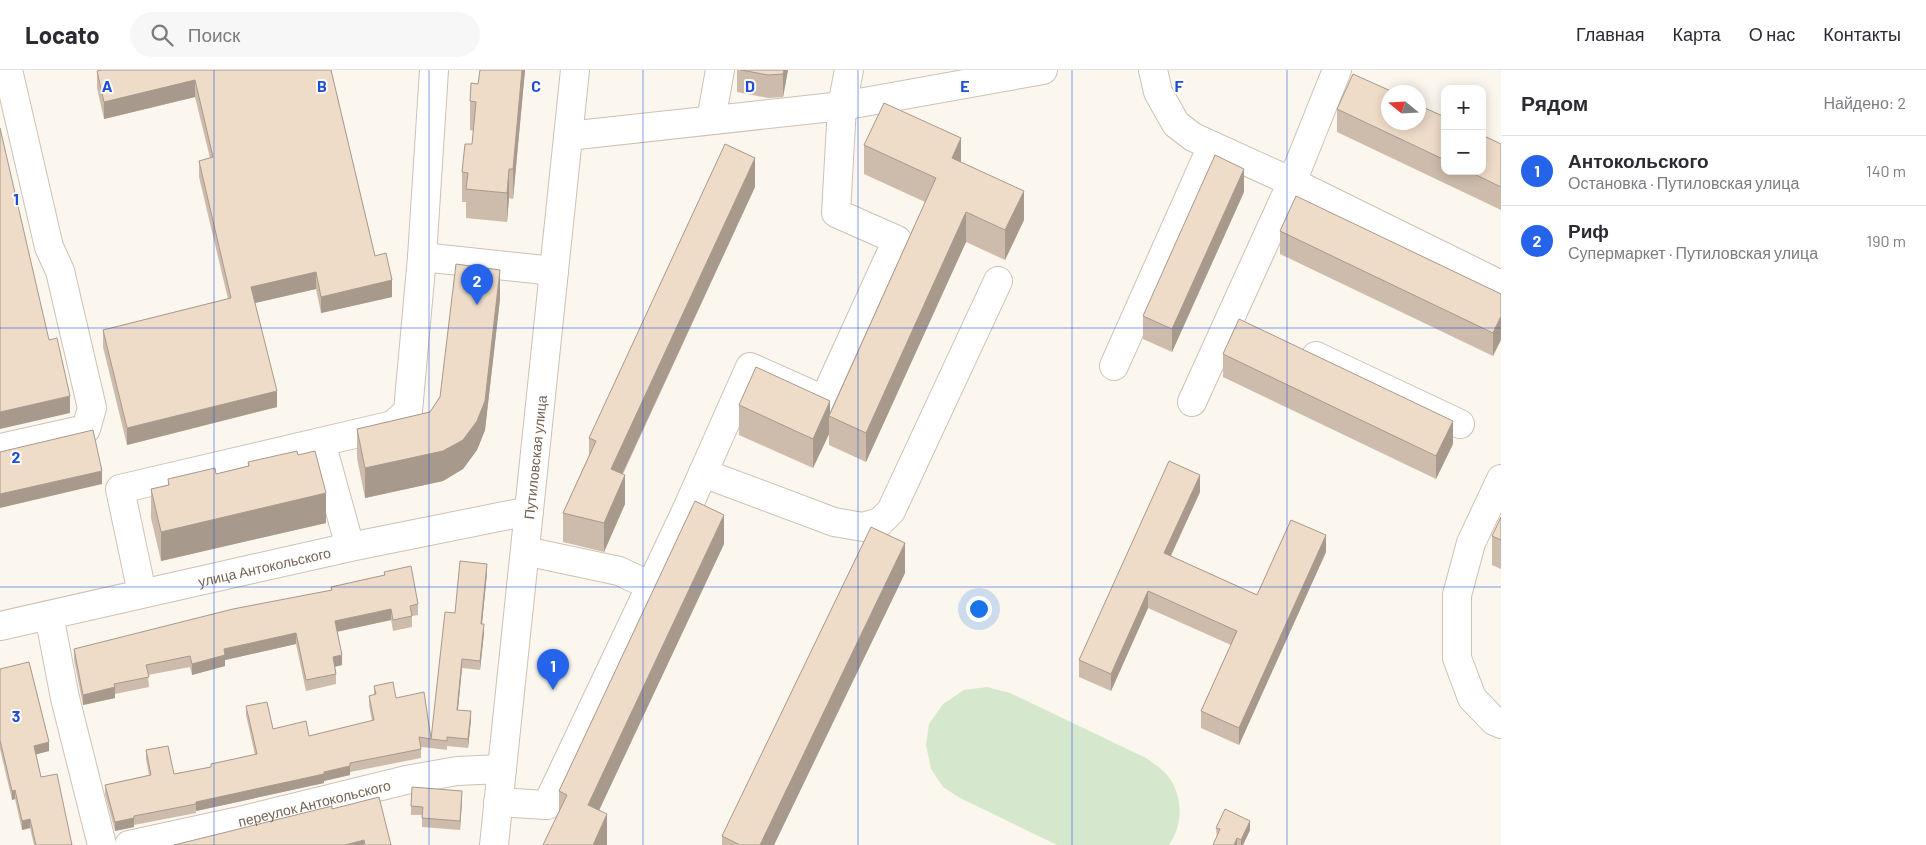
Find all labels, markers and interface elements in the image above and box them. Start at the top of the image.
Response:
search box [130,12,480,57]
text: Locato [25,20,100,49]
icon: search [148,21,176,49]
text: Поиск [188,23,240,46]
text: Главная [1576,23,1645,45]
text: Карта [1673,23,1721,45]
text: О нас [1749,23,1795,45]
text: Контакты [1823,23,1901,45]
text: A [102,76,113,95]
text: B [317,76,327,95]
text: C [531,76,541,95]
text: D [745,76,755,95]
text: E [960,76,970,95]
text: F [1175,76,1184,95]
north arrow [1381,85,1426,130]
map controls [1441,85,1486,175]
button: + [1441,85,1486,130]
text: Рядом [1521,90,1588,115]
text: Найдено: 2 [1823,93,1906,112]
button: − [1441,130,1486,175]
text: Антокольского [1568,149,1709,172]
text: 1 [1534,161,1540,180]
text: 140 m [1866,161,1906,180]
text: Остановка · Путиловская улица [1568,173,1799,192]
text: 1 [13,189,19,208]
text: Риф [1568,219,1609,242]
text: 2 [1533,231,1541,250]
text: 190 m [1867,231,1906,250]
text: Супермаркет · Путиловская улица [1568,243,1818,262]
pin: 2 [461,264,493,305]
street label: Путиловская улица [520,394,550,520]
text: 2 [12,447,21,466]
street label: улица Антокольского [196,543,332,590]
your location [966,596,992,622]
pin: 1 [537,649,569,690]
text: 3 [12,706,20,725]
street label: переулок Антокольского [236,776,392,829]

